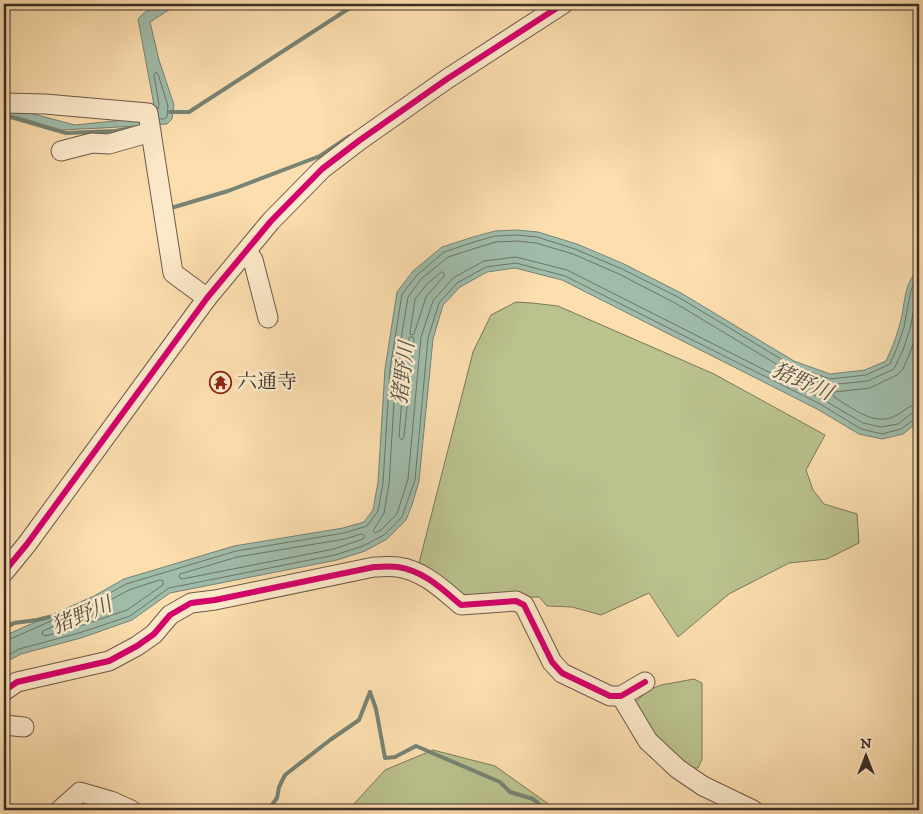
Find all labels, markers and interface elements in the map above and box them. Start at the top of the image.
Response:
water label: 猪野川 [387,338,421,406]
water label: 猪野川 [768,357,838,408]
temple icon: 六通寺 [209,370,233,394]
place label: 六通寺 [237,370,297,395]
water label: 猪野川 [48,591,118,640]
north arrow [840,732,890,782]
text: N [860,735,872,753]

